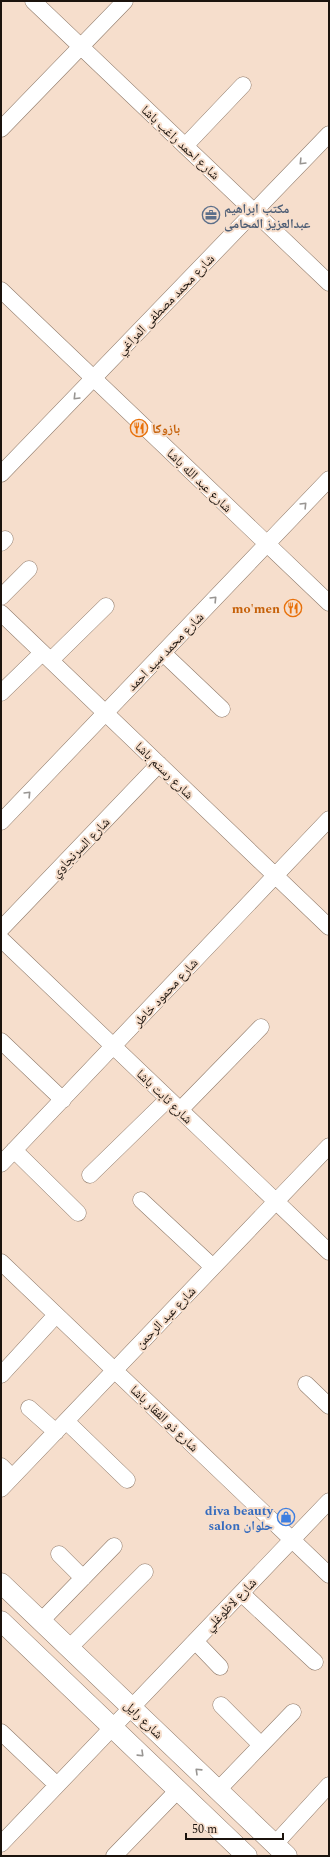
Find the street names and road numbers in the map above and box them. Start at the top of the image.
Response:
street label: شارع احمد راغب باشا [136,101,224,185]
street label: شارع محمد مصطفى المراغي [112,250,220,360]
street label: شارع عبد الله باشا [162,444,237,517]
street label: شارع محمد سيد احمد [123,608,209,696]
street label: شارع رستم باشا [130,737,198,804]
street label: شارع السرنجاوي [47,813,115,883]
street label: شارع محمود خاطر [128,954,203,1032]
street label: شارع ثابت باشا [132,1065,197,1129]
street label: شارع عبد الرحمن [131,1282,201,1353]
street label: شارع ذو الفقار باشا [125,1381,203,1457]
street label: شارع لاظوغلي [200,1573,262,1636]
street label: شارع رايل [119,1696,168,1744]

